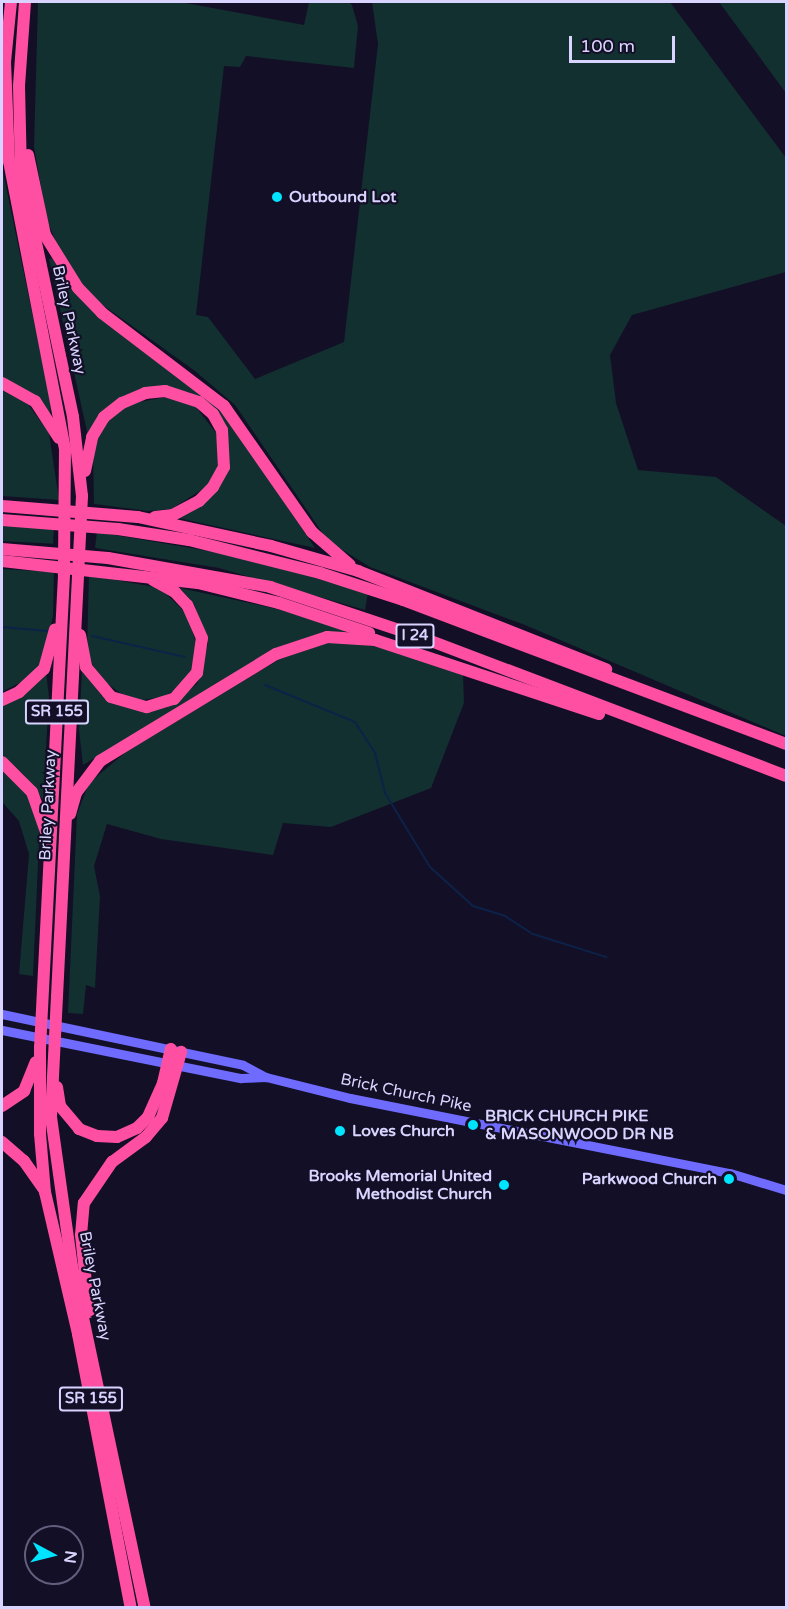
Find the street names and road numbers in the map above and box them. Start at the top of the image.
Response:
street label: Briley Parkway [48,264,90,376]
road number: I 24 [394,624,436,648]
road number: SR 155 [24,700,90,724]
street label: Briley Parkway [36,749,60,861]
street label: Brick Church Pike [339,1070,473,1116]
street label: Briley Parkway [75,1230,115,1342]
road number: SR 155 [58,1387,124,1411]

